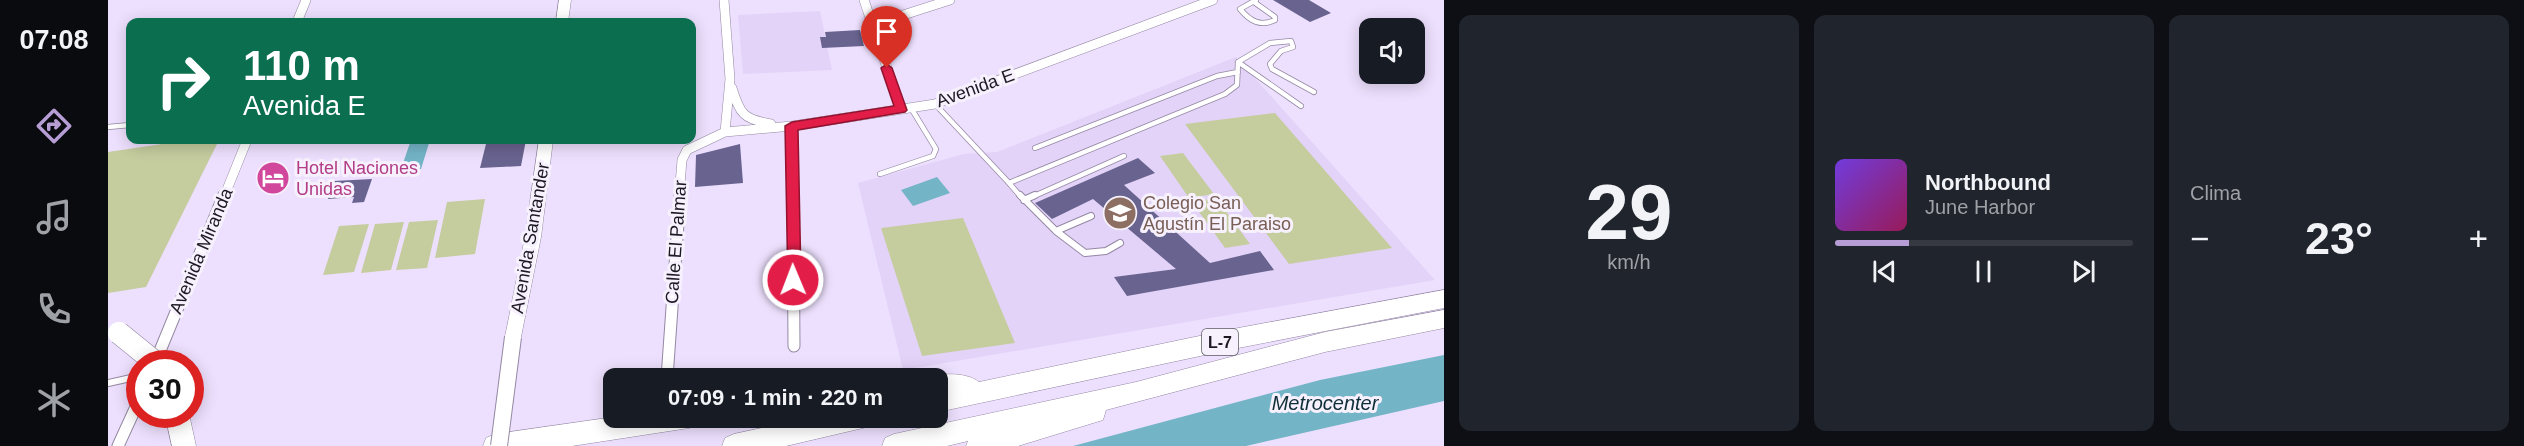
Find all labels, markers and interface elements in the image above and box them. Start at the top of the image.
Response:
pin [861,6,912,68]
icon: arrive [870,15,903,48]
map controls [1359,18,1425,84]
button: sound [1359,18,1425,84]
text: 07:08 [19,25,89,55]
icon: right [144,42,222,120]
text: 110 m [243,42,360,89]
street label: Avenida E [933,65,1017,111]
text: Avenida E [243,91,366,121]
icon: directions [33,105,75,147]
place label: Hotel Naciones Unidas [296,158,418,199]
hotel icon: Hotel Naciones Unidas [255,160,291,196]
street label: Avenida Santander [507,161,553,315]
text: 29 [1586,168,1672,256]
text: Northbound [1925,170,2051,195]
street label: Calle El Palmar [662,179,690,305]
text: Clima [2190,182,2241,204]
street label: Avenida Miranda [165,184,237,317]
place label: Colegio San Agustín El Paraiso [1143,193,1291,234]
school or university icon: Colegio San Agustín El Paraiso [1102,195,1138,231]
icon: music [33,196,75,238]
text: June Harbor [1925,196,2035,218]
text: 23° [2305,213,2373,264]
text: − [2190,220,2209,257]
text: + [2469,220,2488,257]
position arrow [761,248,825,312]
text: km/h [1607,251,1651,273]
icon: previous [1868,255,1901,288]
icon: pause [1967,255,2000,288]
icon: next [2067,255,2100,288]
icon: phone [33,288,75,330]
road number: L-7 [1202,329,1238,355]
speed limit sign: 30 [126,350,204,428]
icon: climate [33,379,75,421]
text: 07:09 · 1 min · 220 m [668,385,883,410]
water label: Metrocenter [1272,392,1380,414]

